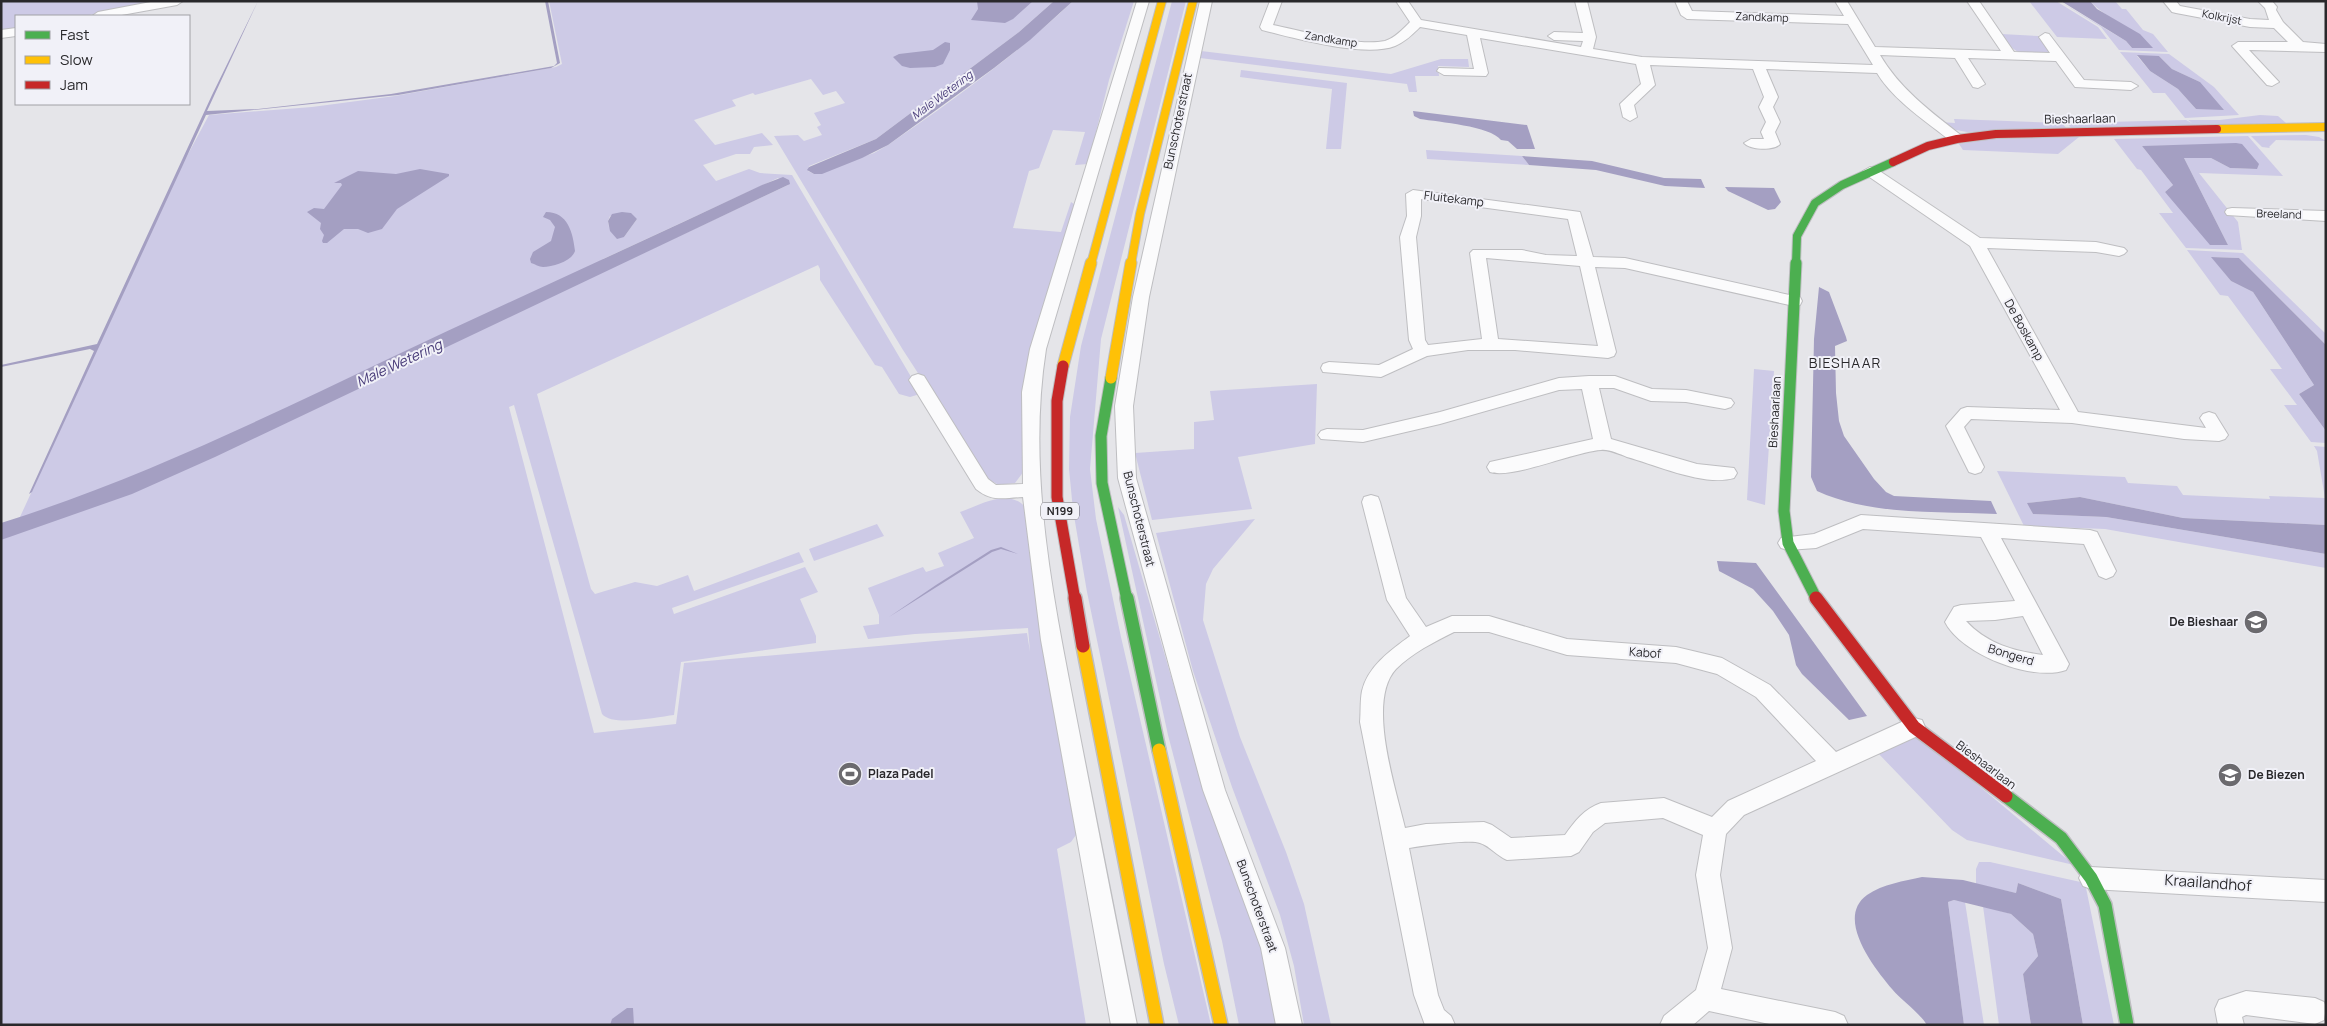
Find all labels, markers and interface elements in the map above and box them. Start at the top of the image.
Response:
street label: Kolkrijst [2201,5,2243,28]
street label: Zandkamp [1735,8,1789,25]
legend [15,15,190,105]
text: Fast [60,24,89,45]
street label: Zandkamp [1304,27,1359,50]
text: Slow [60,49,93,70]
water label: Male Wetering [908,66,976,123]
street label: Bunschoterstraat [1159,71,1196,170]
text: Jam [60,74,88,95]
street label: Bieshaarlaan [2044,109,2116,128]
street label: Fluitekamp [1423,186,1485,211]
street label: Breeland [2256,205,2302,222]
street label: De Boskamp [2001,296,2048,364]
water label: Male Wetering [353,334,446,391]
district label: BIESHAAR [1809,353,1881,372]
street label: Bieshaarlaan [1764,376,1785,448]
street label: Bunschoterstraat [1119,469,1160,569]
road number: N199 [1041,502,1079,520]
school or university icon: De Bieshaar [2243,609,2269,635]
place label: De Bieshaar [2169,613,2238,630]
street label: Bongerd [1986,640,2036,670]
street label: Kabof [1628,643,1662,662]
street label: Bieshaarlaan [1953,736,2020,793]
sports icon: Plaza Padel [837,761,863,787]
school or university icon: De Biezen [2217,762,2243,788]
place label: Plaza Padel [868,765,934,782]
place label: De Biezen [2248,766,2305,783]
street label: Bunschoterstraat [1233,857,1282,955]
street label: Kraailandhof [2164,869,2253,896]

